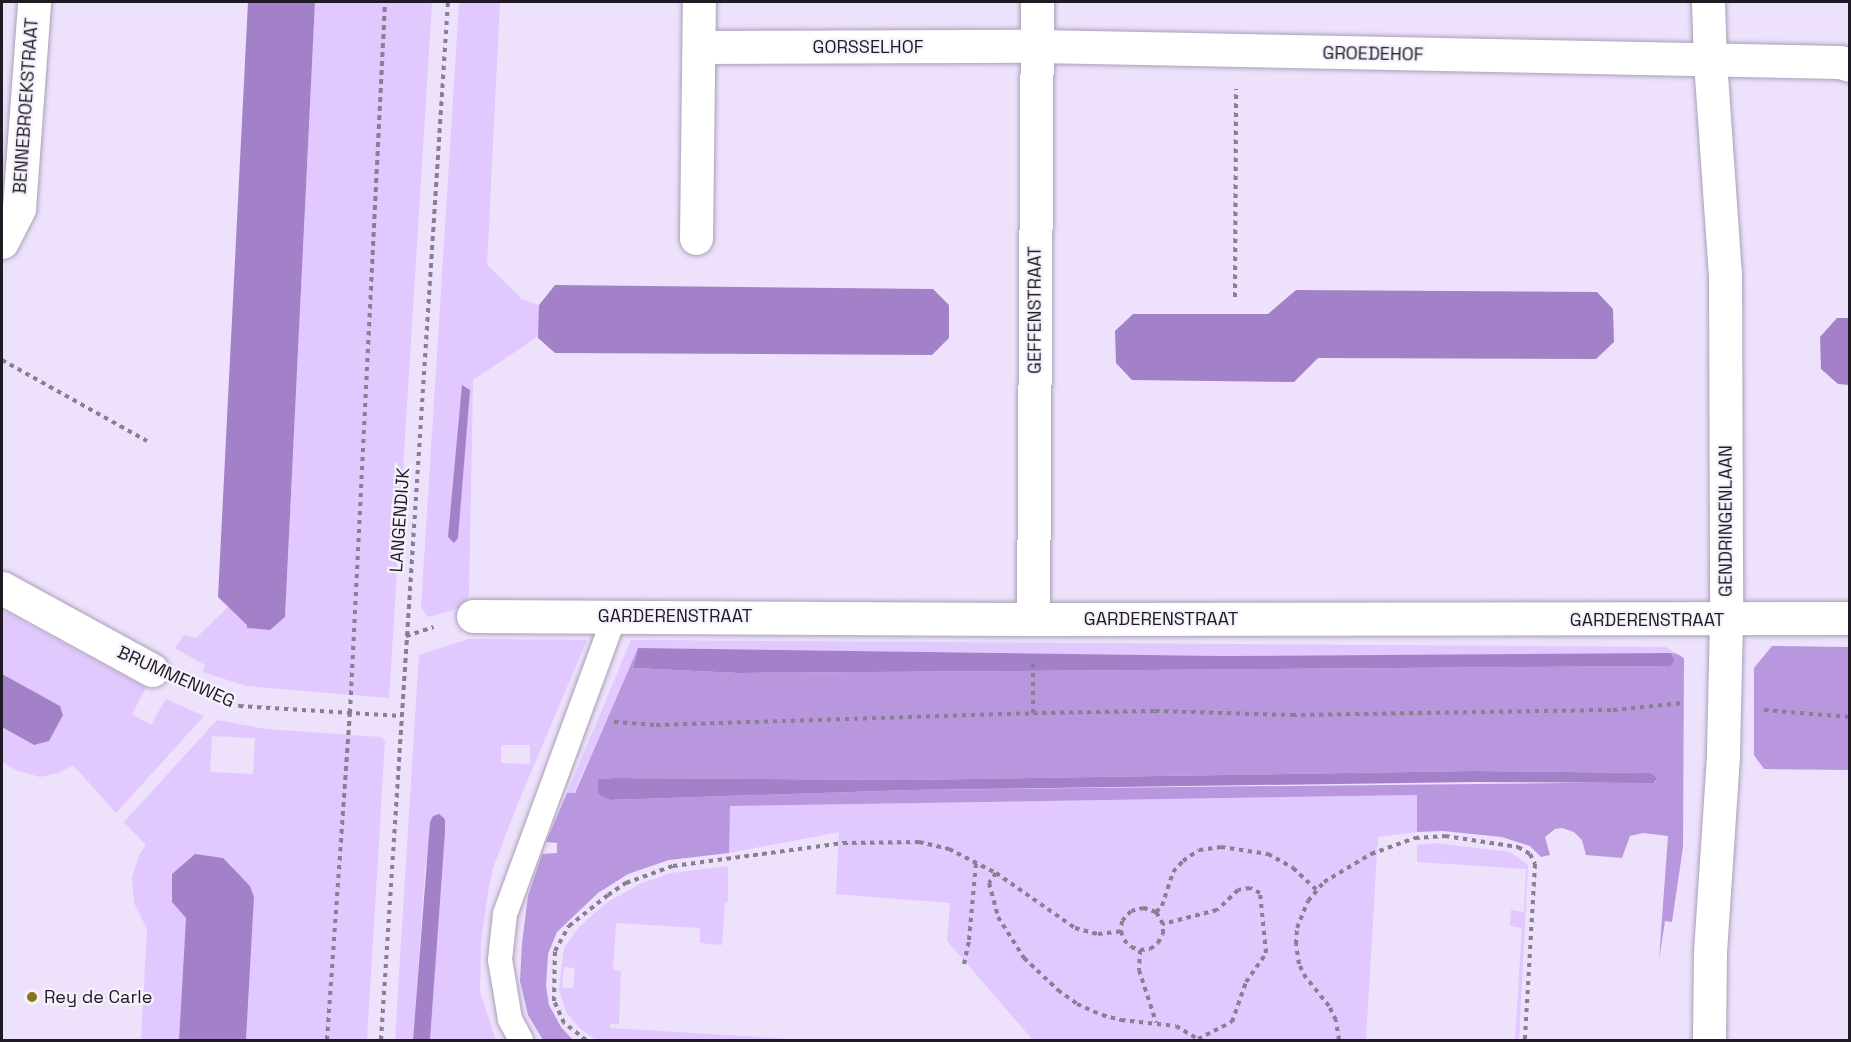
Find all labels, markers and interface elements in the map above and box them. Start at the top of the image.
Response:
street label: BENNEBROEKSTRAAT [9,17,43,195]
street label: GORSSELHOF [813,36,923,58]
street label: GROEDEHOF [1322,42,1424,66]
street label: GEFFENSTRAAT [1024,246,1046,374]
street label: GENDRINGENLAAN [1715,445,1737,597]
street label: LANGENDIJK [386,467,414,573]
street label: GARDERENSTRAAT [598,605,752,627]
street label: GARDERENSTRAAT [1084,608,1238,630]
street label: GARDERENSTRAAT [1570,609,1724,631]
street label: BRUMMENWEG [114,641,238,713]
place label: Rey de Carle [44,986,152,1008]
marker: Rey de Carle [25,990,39,1004]

